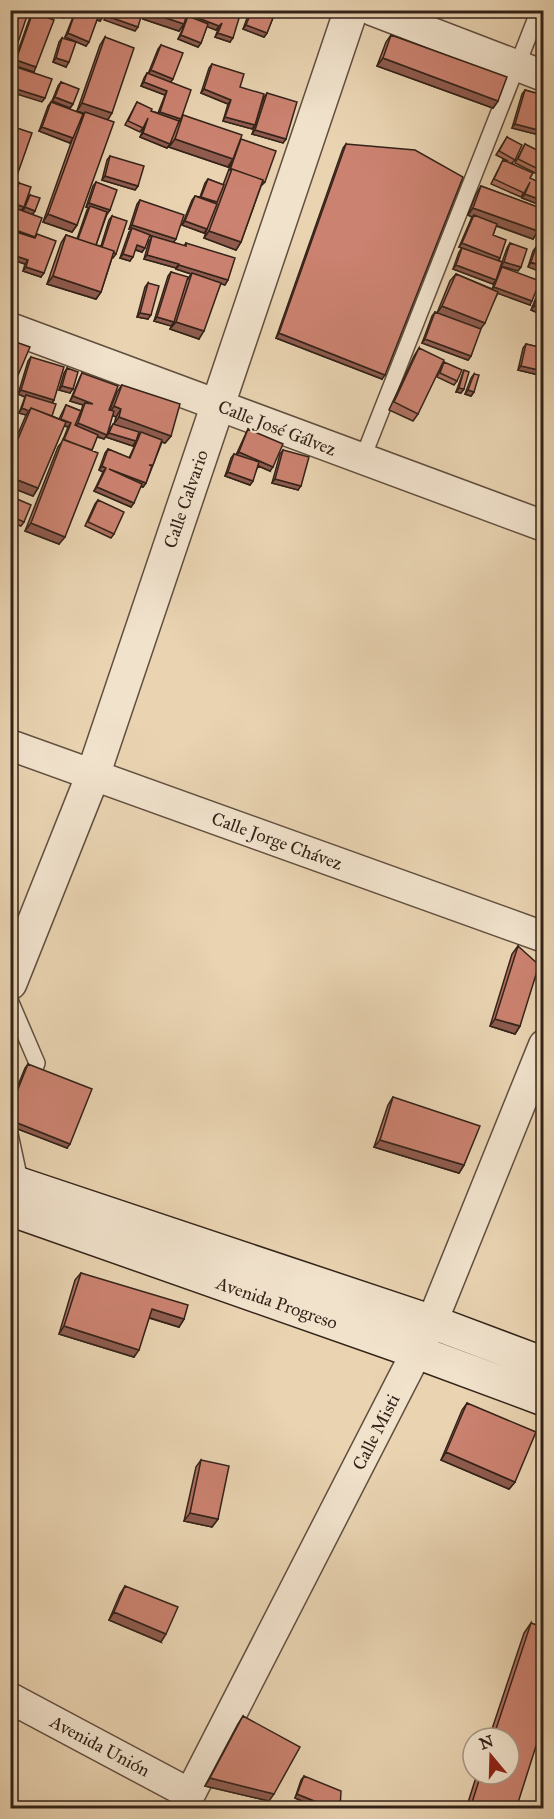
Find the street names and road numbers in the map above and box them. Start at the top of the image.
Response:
street label: Calle José Gálvez [215,395,339,462]
street label: Calle Calvario [159,447,213,551]
street label: Calle Jorge Chávez [208,807,345,876]
street label: Avenida Progreso [212,1272,341,1335]
street label: Calle Misti [348,1390,405,1474]
street label: Avenida Unión [45,1710,154,1782]

